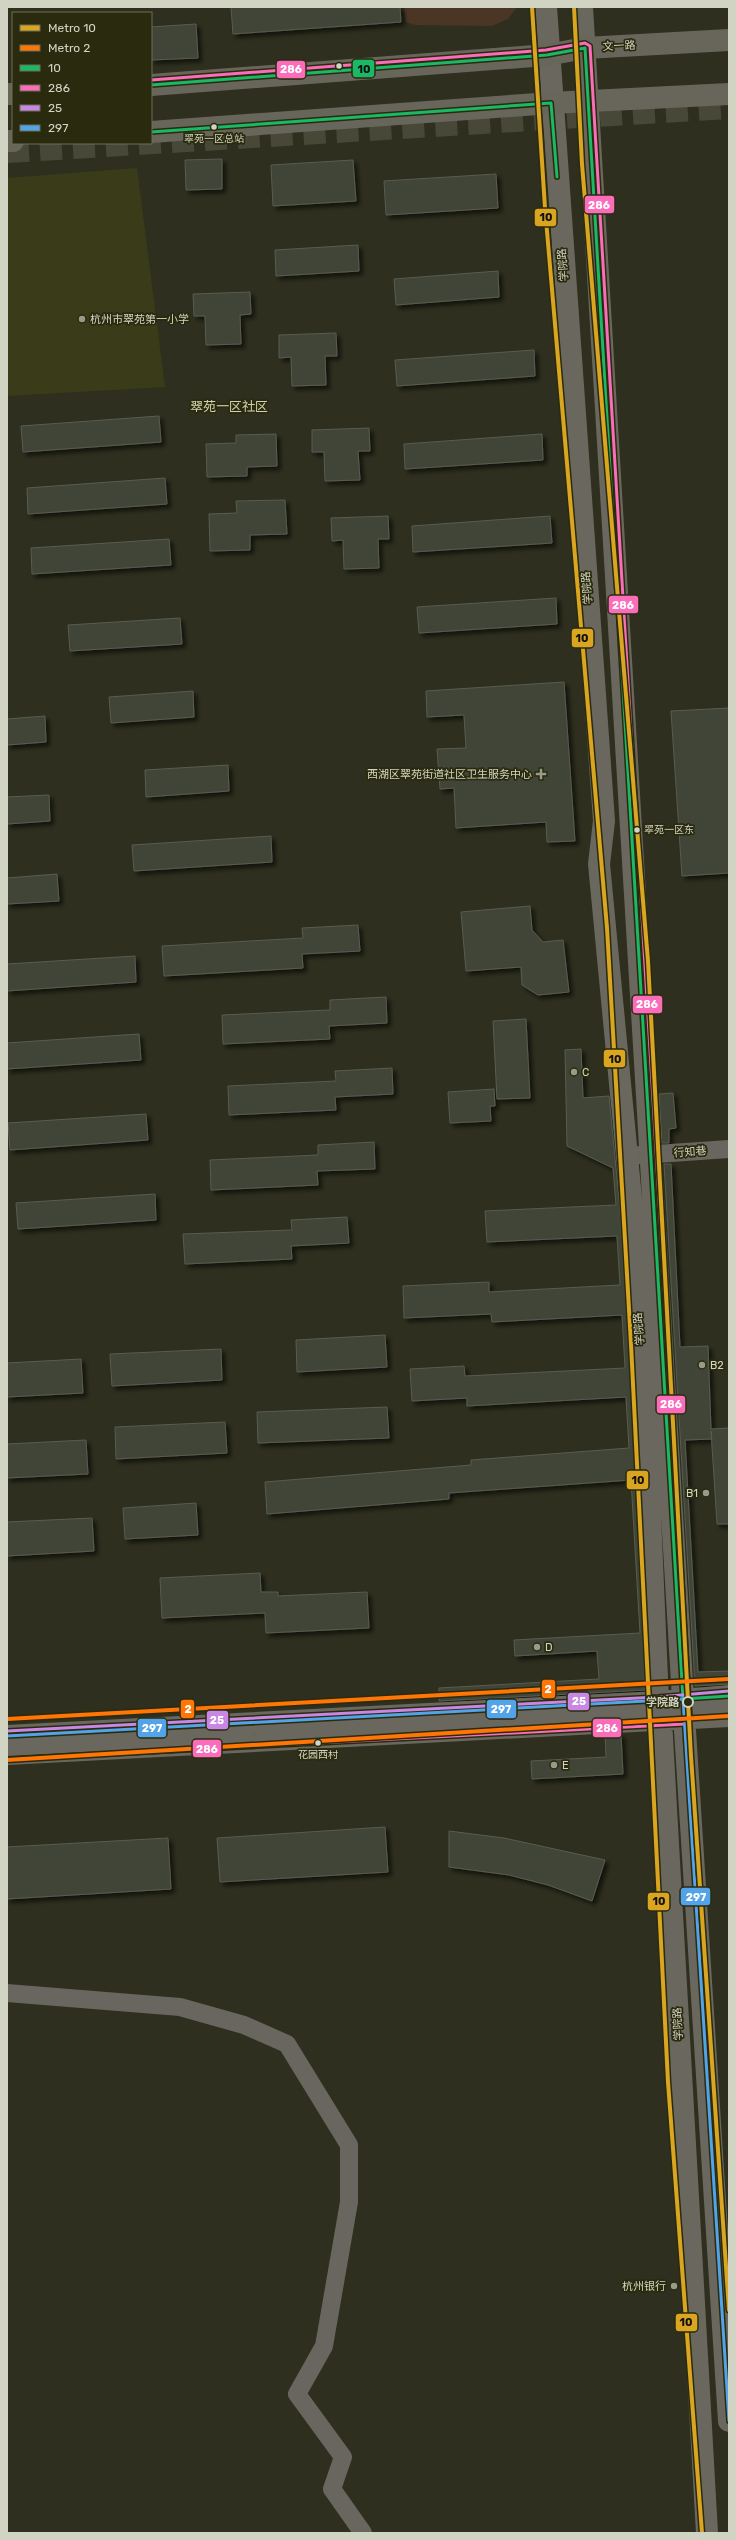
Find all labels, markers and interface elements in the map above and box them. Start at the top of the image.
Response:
legend [12,12,152,144]
text: Metro 10 [48,21,96,35]
street label: 文一路 [602,39,636,53]
text: Metro 2 [48,41,90,55]
line badge: 10 [352,59,375,78]
line badge: 286 [276,60,306,79]
text: 10 [48,61,61,75]
unlabelled marker [334,61,344,71]
text: 286 [280,63,302,76]
text: 10 [358,63,370,76]
text: 286 [48,81,70,95]
text: 25 [48,101,62,115]
text: 297 [48,121,68,135]
marker: 翠苑一区总站 [209,122,219,132]
place label: 翠苑一区总站 [184,133,244,145]
line badge: 286 [584,195,615,214]
text: 286 [588,199,610,212]
line badge: 10 [534,208,557,227]
text: 10 [540,211,552,224]
street label: 学院路 [555,248,571,282]
place label: 杭州市翠苑第一小学 [90,313,189,326]
marker: 杭州市翠苑第一小学 [77,314,87,324]
district label: 翠苑一区社区 [190,399,268,414]
street label: 学院路 [579,571,595,605]
line badge: 286 [608,595,639,614]
text: 286 [612,599,634,612]
line badge: 10 [571,628,594,648]
text: 10 [576,632,588,645]
place label: 西湖区翠苑街道社区卫生服务中心 [367,768,532,781]
marker: 西湖区翠苑街道社区卫生服务中心 [535,768,547,780]
place label: 翠苑一区东 [644,824,694,836]
marker: 翠苑一区东 [632,825,642,835]
line badge: 286 [632,995,663,1014]
text: 286 [636,998,658,1011]
line badge: 10 [603,1049,626,1068]
text: 10 [609,1053,621,1066]
place label: C [582,1066,589,1079]
marker: C [569,1067,579,1077]
street label: 行知巷 [673,1144,707,1160]
street label: 学院路 [631,1312,647,1346]
place label: B2 [710,1359,724,1372]
marker: B2 [697,1360,707,1370]
line badge: 286 [656,1395,686,1414]
text: 286 [660,1398,682,1411]
line badge: 10 [626,1470,649,1490]
text: 10 [632,1474,644,1487]
place label: B1 [686,1487,698,1500]
marker: B1 [701,1488,711,1498]
place label: D [545,1641,553,1654]
marker: D [532,1642,542,1652]
line badge: 2 [541,1679,556,1699]
text: 2 [544,1683,552,1696]
line badge: 25 [567,1692,590,1711]
text: 25 [572,1695,586,1708]
place label: 学院路 [646,1696,680,1709]
marker: 学院路 [682,1696,694,1708]
line badge: 2 [180,1699,195,1719]
line badge: 297 [486,1699,517,1719]
text: 2 [184,1703,192,1716]
text: 297 [491,1703,512,1716]
line badge: 25 [206,1710,229,1730]
text: 25 [210,1714,224,1727]
line badge: 297 [137,1718,167,1738]
line badge: 286 [592,1718,622,1738]
text: 297 [142,1722,163,1735]
text: 286 [596,1722,618,1735]
marker: 花园西村 [313,1738,323,1748]
line badge: 286 [192,1739,222,1758]
text: 286 [196,1743,218,1756]
place label: 花园西村 [298,1749,338,1761]
place label: E [562,1759,569,1772]
marker: E [549,1760,559,1770]
line badge: 297 [680,1887,711,1906]
text: 297 [686,1891,707,1904]
line badge: 10 [647,1892,670,1911]
text: 10 [653,1895,665,1908]
street label: 学院路 [671,2007,685,2041]
place label: 杭州银行 [622,2280,666,2293]
marker: 杭州银行 [669,2281,679,2291]
line badge: 10 [675,2313,698,2332]
text: 10 [680,2316,692,2329]

